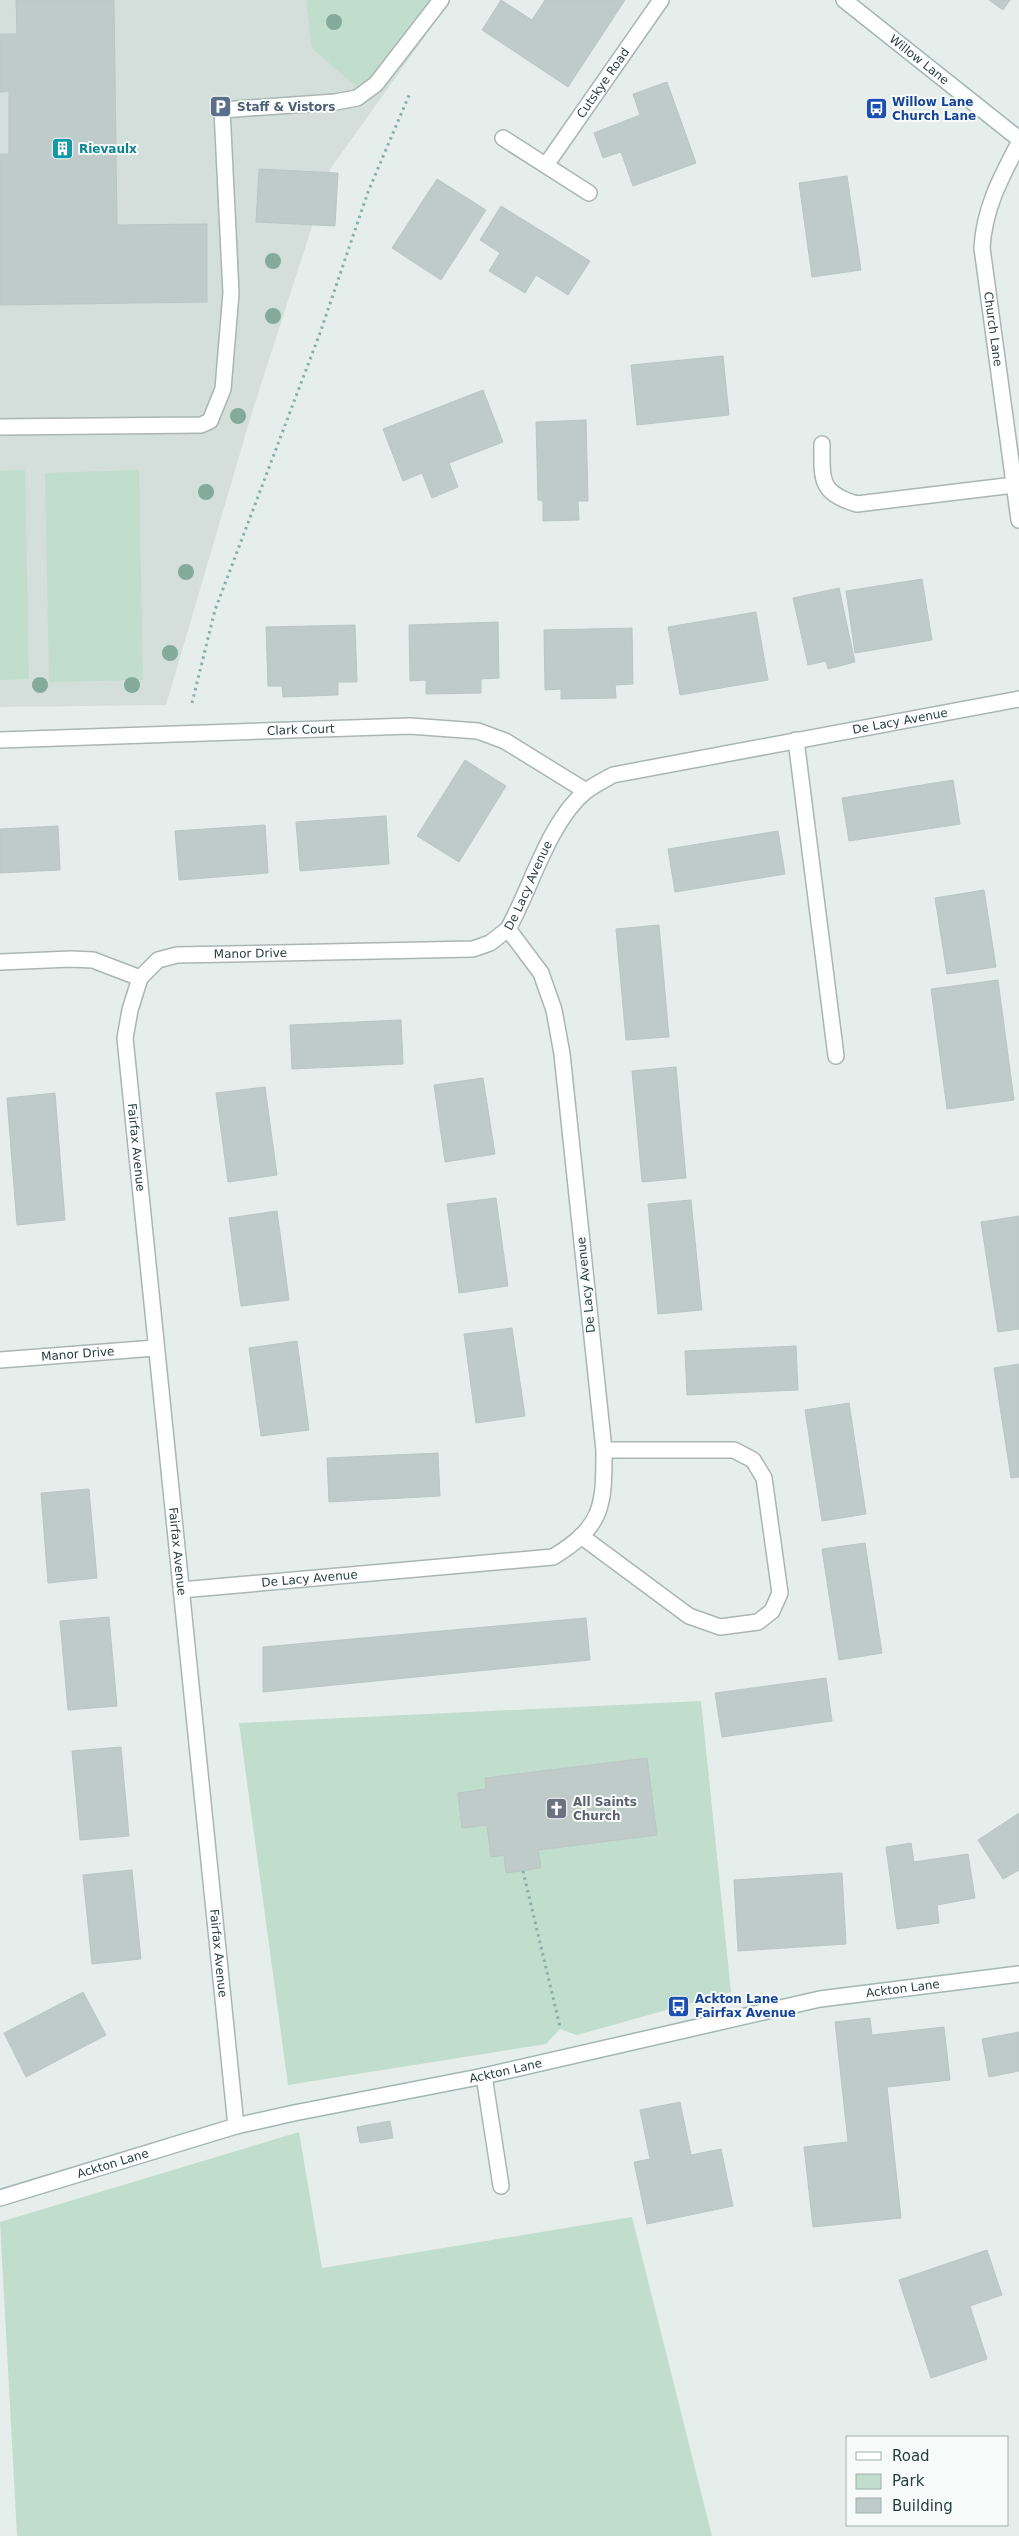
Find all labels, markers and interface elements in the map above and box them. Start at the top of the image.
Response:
street label: Willow Lane [887,32,952,87]
street label: Cutskye Road [574,45,632,121]
parking icon: Staff & Vistors [209,95,233,119]
place label: Willow Lane Church Lane [892,95,976,123]
bus stop icon: Willow Lane Church Lane [864,97,888,121]
place label: Staff & Vistors [237,100,335,114]
building icon: Rievaulx [51,137,75,161]
place label: Rievaulx [79,142,137,156]
street label: Church Lane [981,291,1005,367]
street label: De Lacy Avenue [851,706,949,737]
street label: Clark Court [267,722,335,738]
street label: De Lacy Avenue [502,838,555,933]
street label: Manor Drive [214,946,287,961]
street label: Fairfax Avenue [125,1103,148,1192]
street label: De Lacy Avenue [574,1236,598,1334]
street label: Manor Drive [41,1344,115,1364]
street label: Fairfax Avenue [166,1507,189,1596]
street label: De Lacy Avenue [261,1567,358,1590]
place label: All Saints Church [573,1795,637,1823]
church icon: All Saints Church [545,1797,569,1821]
street label: Fairfax Avenue [207,1908,230,1998]
street label: Ackton Lane [865,1977,941,2000]
place label: Ackton Lane Fairfax Avenue [695,1992,796,2020]
bus stop icon: Ackton Lane Fairfax Avenue [667,1994,691,2018]
street label: Ackton Lane [468,2056,543,2086]
street label: Ackton Lane [75,2146,150,2181]
legend [846,2436,1009,2526]
text: Road [892,2447,930,2465]
text: Park [892,2472,925,2490]
text: Building [892,2497,953,2515]

